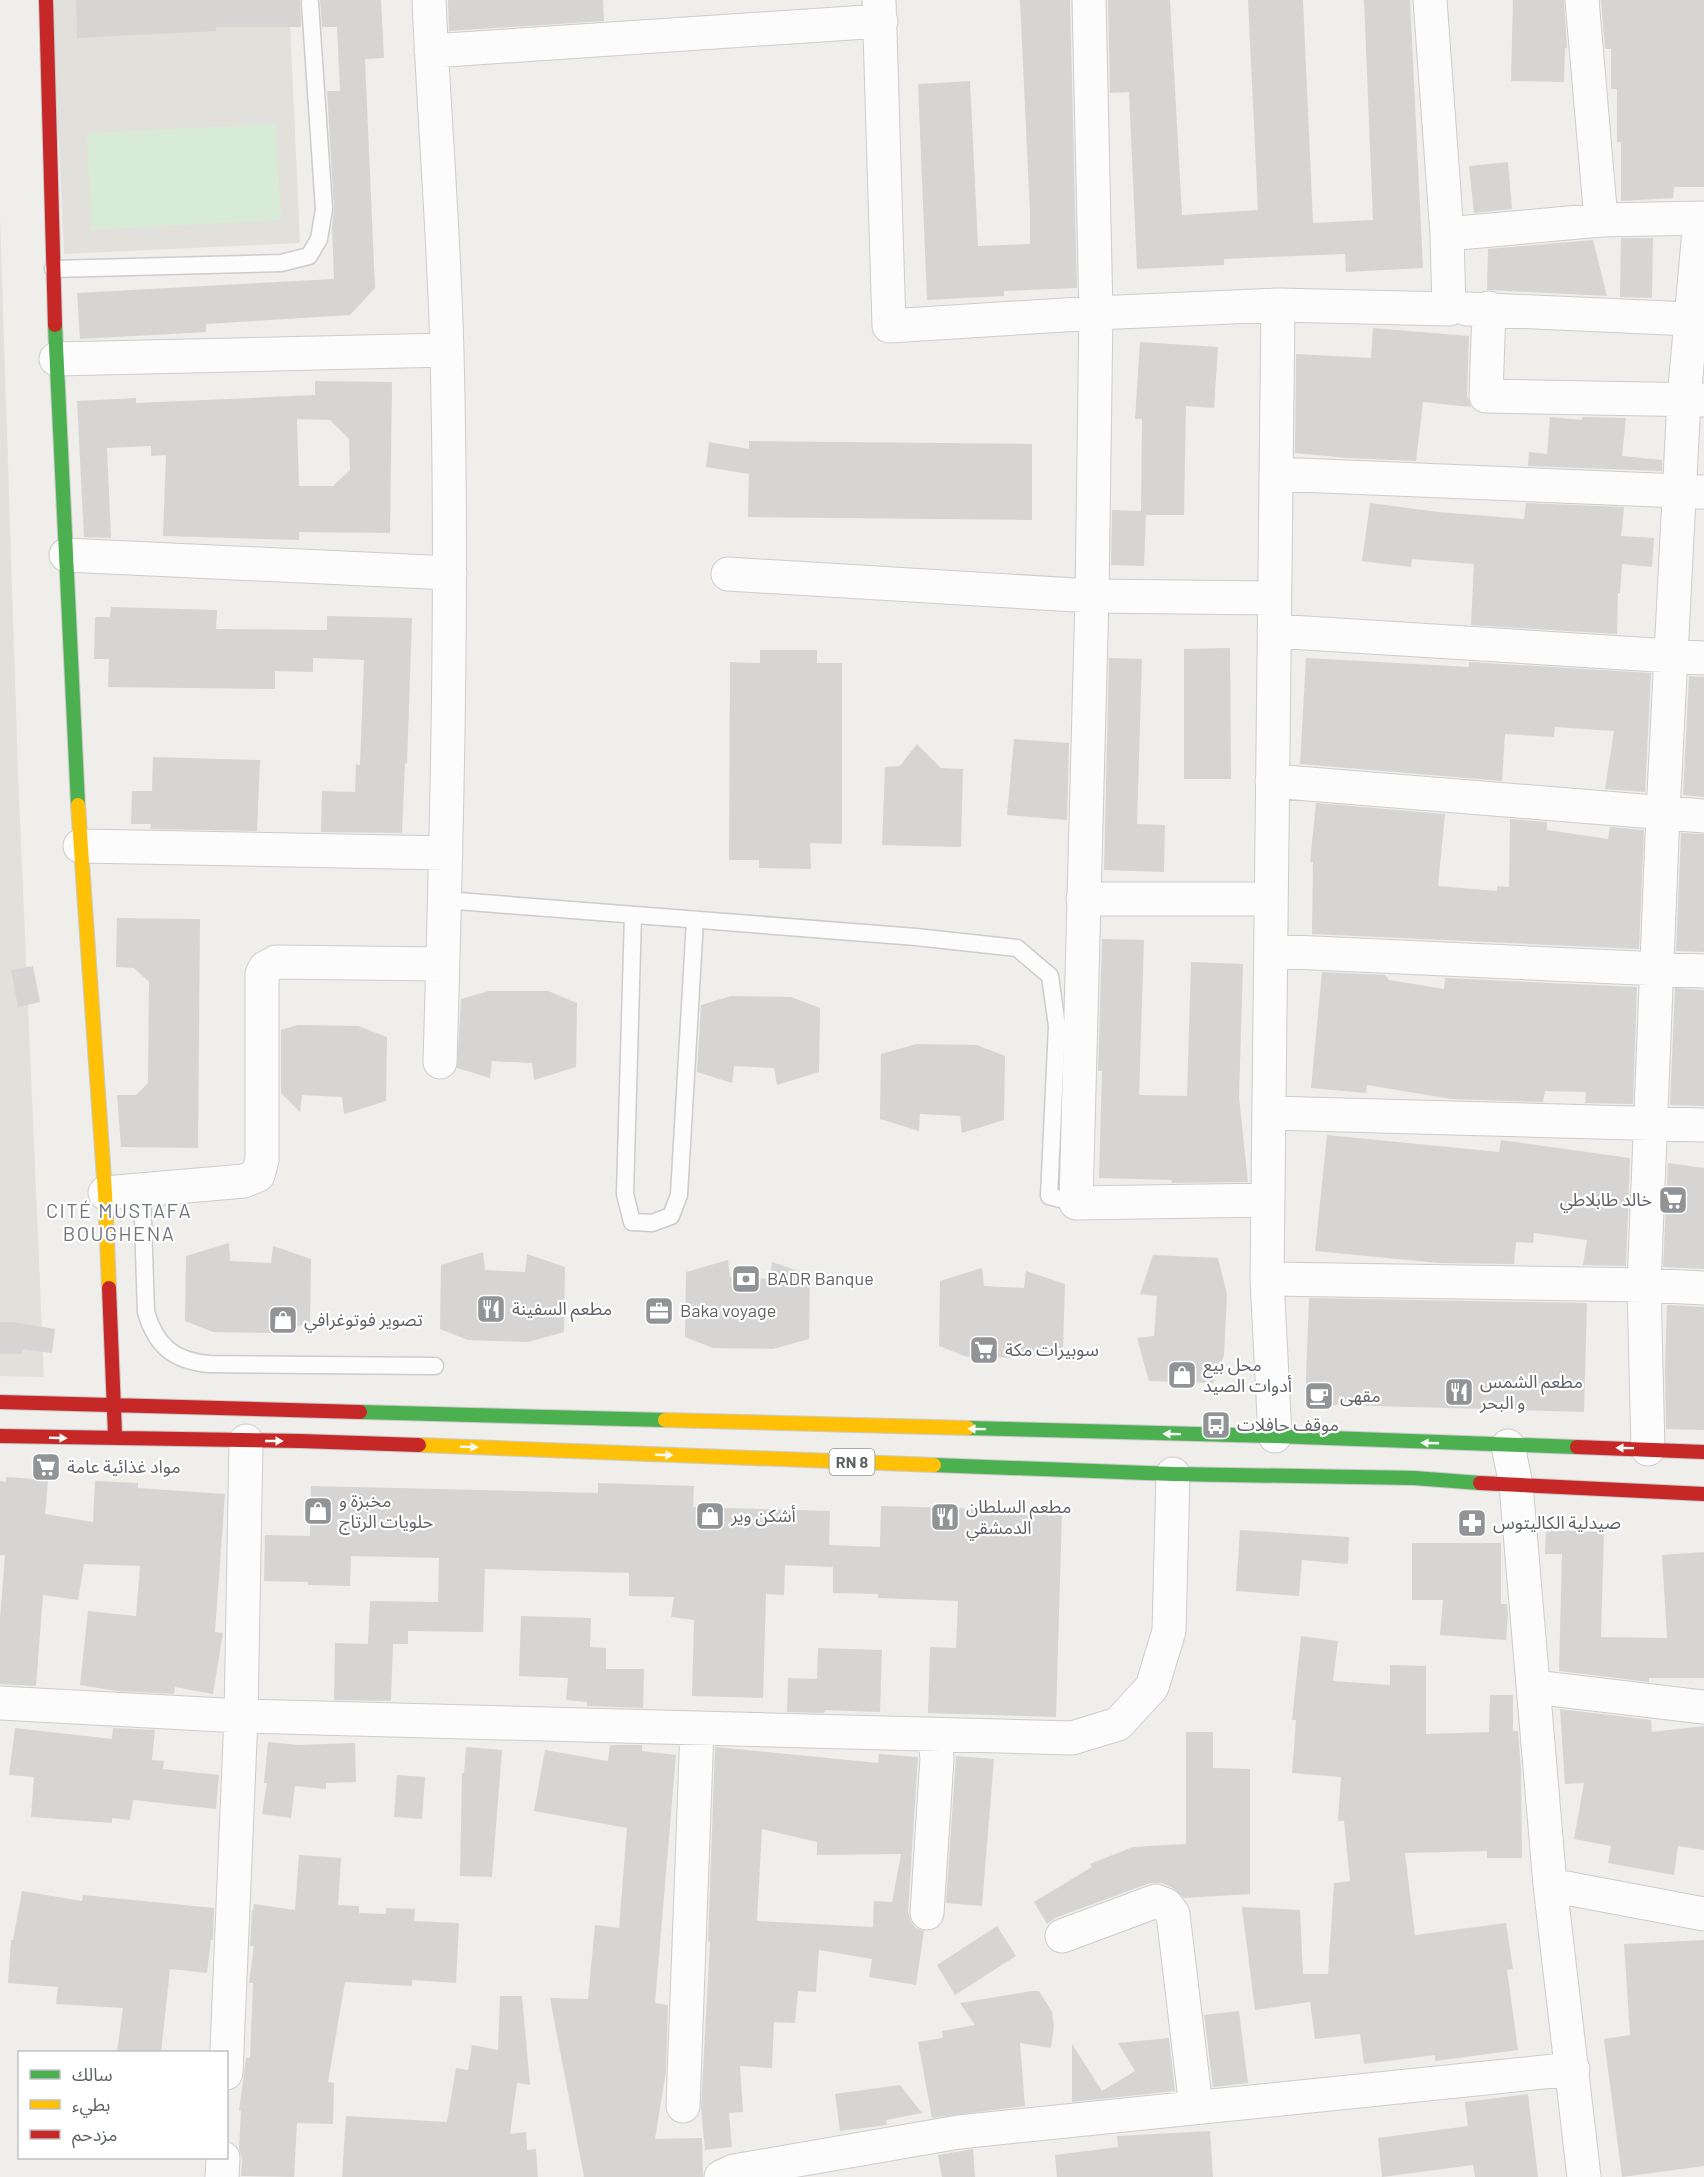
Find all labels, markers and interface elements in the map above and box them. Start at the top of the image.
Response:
supermarket icon: خالد طابلاطي [1657,1184,1689,1216]
place label: خالد طابلاطي [1560,1188,1652,1213]
district label: CITÉ MUSTAFA BOUGHENA [46,1198,192,1245]
bank icon: BADR Banque [730,1263,762,1295]
place label: BADR Banque [767,1267,874,1289]
restaurant icon: مطعم السفينة [475,1293,507,1325]
office icon: Baka voyage [643,1295,675,1327]
place label: مطعم السفينة [512,1297,612,1322]
place label: Baka voyage [680,1299,776,1321]
shop icon: تصوير فوتوغرافي [267,1304,299,1336]
place label: تصوير فوتوغرافي [304,1308,423,1333]
supermarket icon: سوبيرات مكة [968,1334,1000,1366]
place label: سوبيرات مكة [1005,1338,1099,1361]
place label: محل بيع أدوات الصيد [1203,1353,1292,1396]
shop icon: محل بيع أدوات الصيد [1166,1359,1198,1391]
place label: مطعم الشمس و البحر [1479,1370,1583,1414]
restaurant icon: مطعم الشمس و البحر [1443,1376,1475,1408]
cafe icon: مقهى [1303,1380,1335,1412]
place label: مقهى [1340,1384,1381,1407]
bus stop icon: موقف حافلات [1200,1409,1232,1441]
place label: موقف حافلات [1237,1413,1339,1436]
one-way arrow [967,1424,986,1433]
one-way arrow [1162,1429,1181,1438]
one-way arrow [49,1433,68,1443]
one-way arrow [265,1436,284,1446]
one-way arrow [1420,1438,1439,1447]
one-way arrow [460,1443,479,1452]
one-way arrow [1615,1444,1634,1453]
road number: RN 8 [830,1449,874,1475]
one-way arrow [655,1450,674,1459]
supermarket icon: مواد غذائية عامة [30,1451,62,1483]
place label: مواد غذائية عامة [67,1455,181,1478]
place label: مخبزة و حلويات الرتاج [339,1489,433,1535]
shop icon: مخبزة و حلويات الرتاج [302,1495,334,1527]
place label: مطعم السلطان الدمشقي [966,1495,1071,1541]
shop icon: أشكن وير [694,1500,726,1532]
restaurant icon: مطعم السلطان الدمشقي [929,1501,961,1533]
place label: أشكن وير [730,1504,796,1527]
pharmacy icon: صيدلية الكاليتوس [1456,1507,1488,1539]
place label: صيدلية الكاليتوس [1493,1511,1621,1534]
legend [18,2051,228,2159]
text: سالك [72,2063,113,2085]
text: بطيء [72,2093,110,2118]
text: مزدحم [72,2123,117,2148]

